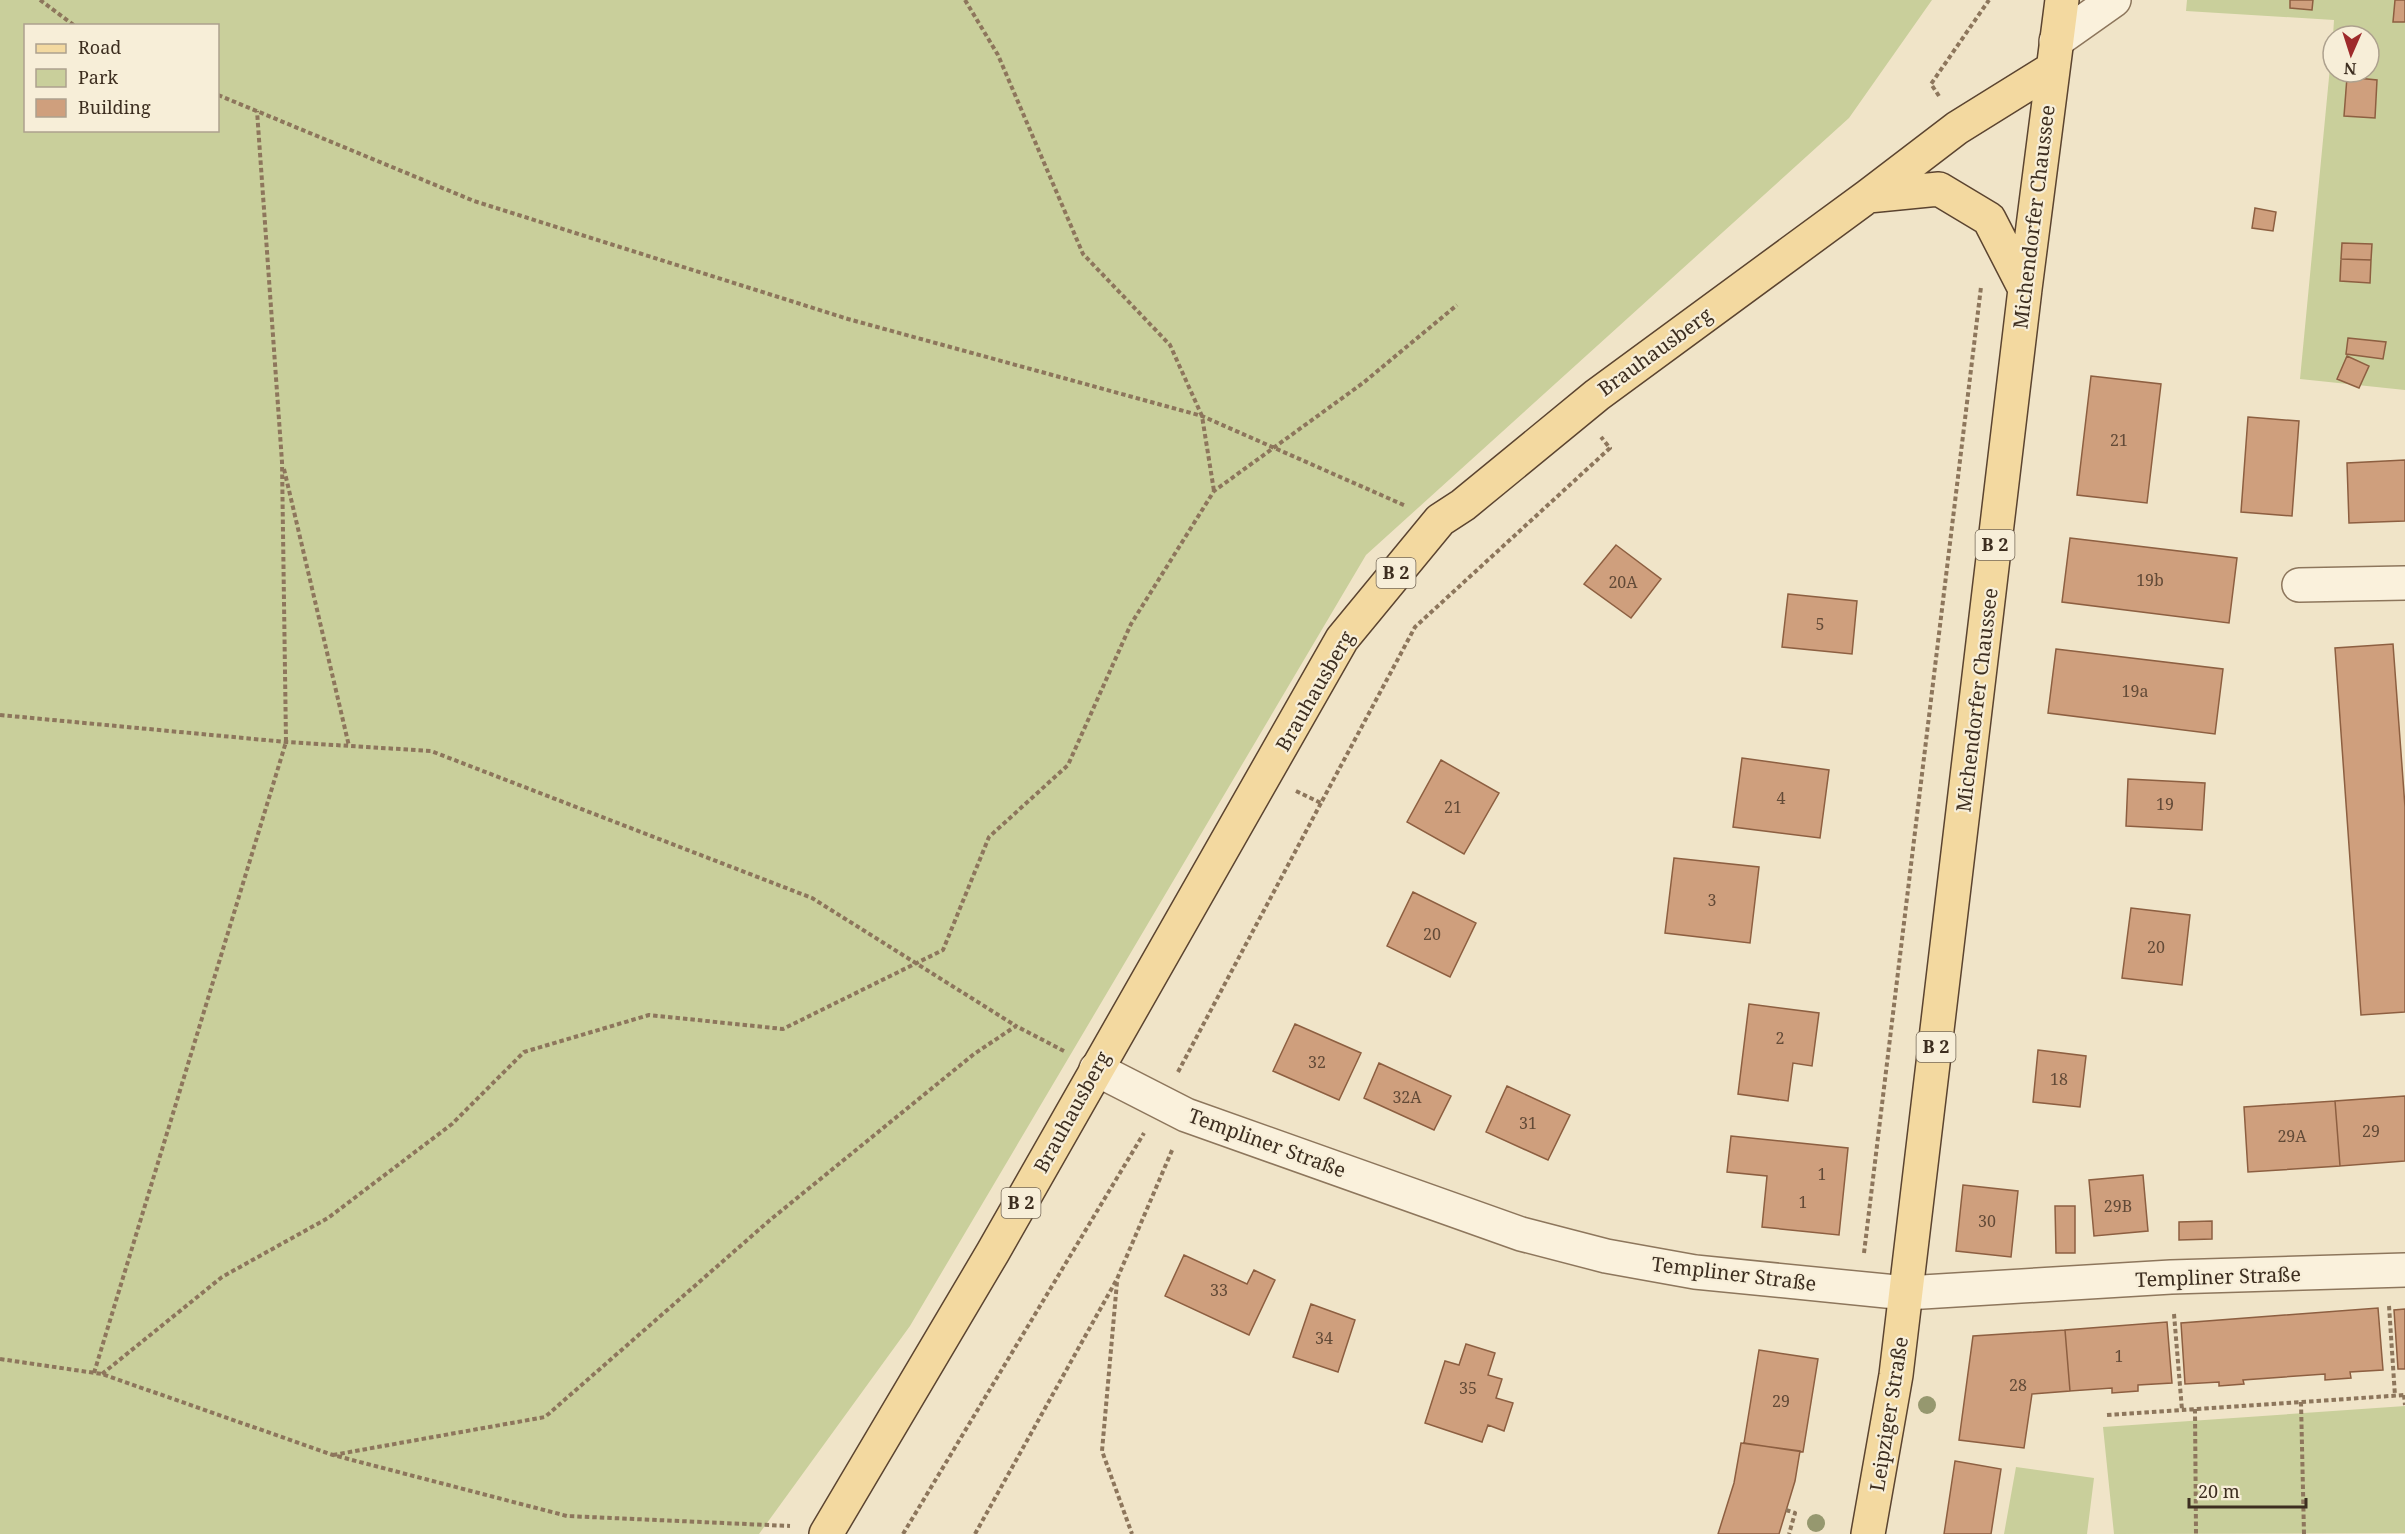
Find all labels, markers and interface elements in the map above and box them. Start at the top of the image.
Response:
legend [24,24,219,132]
north arrow [2321,24,2381,84]
text: Road [78,35,121,59]
text: N [2343,58,2357,80]
text: Park [78,65,118,89]
text: Building [78,95,151,119]
street label: Michendorfer Chaussee [2006,103,2061,331]
street label: Brauhausberg [1592,301,1717,402]
house number: 21 [2110,429,2128,451]
road number: B 2 [1976,530,2014,560]
road number: B 2 [1376,558,1416,588]
house number: 19b [2136,569,2164,591]
house number: 20A [1608,571,1638,593]
street label: Michendorfer Chaussee [1949,586,2004,814]
house number: 5 [1816,613,1824,635]
street label: Brauhausberg [1269,625,1360,756]
house number: 19a [2122,680,2148,702]
house number: 4 [1777,787,1786,809]
house number: 19 [2156,793,2174,815]
house number: 21 [1444,796,1462,818]
house number: 3 [1708,889,1717,911]
house number: 20 [1423,923,1441,945]
house number: 20 [2147,936,2165,958]
house number: 2 [1776,1027,1784,1049]
road number: B 2 [1916,1032,1956,1062]
street label: Brauhausberg [1027,1046,1116,1177]
house number: 32 [1308,1051,1326,1073]
house number: 18 [2050,1068,2068,1090]
house number: 32A [1392,1086,1422,1108]
street label: Templiner Straße [1185,1101,1350,1184]
house number: 31 [1519,1112,1537,1134]
house number: 29 [2362,1120,2380,1142]
house number: 29A [2277,1125,2307,1147]
house number: 1 [1818,1163,1826,1185]
road number: B 2 [1002,1188,1040,1218]
house number: 1 [1799,1191,1807,1213]
house number: 29B [2104,1195,2132,1217]
house number: 30 [1978,1210,1996,1232]
street label: Templiner Straße [1650,1250,1818,1297]
street label: Templiner Straße [2135,1260,2301,1293]
house number: 33 [1210,1279,1228,1301]
house number: 34 [1315,1327,1333,1349]
street label: Leipziger Straße [1863,1335,1914,1493]
house number: 1 [2115,1345,2123,1367]
house number: 28 [2009,1374,2027,1396]
house number: 35 [1459,1377,1477,1399]
house number: 29 [1772,1390,1790,1412]
scale bar [2189,1471,2306,1509]
text: 20 m [2198,1479,2240,1503]

